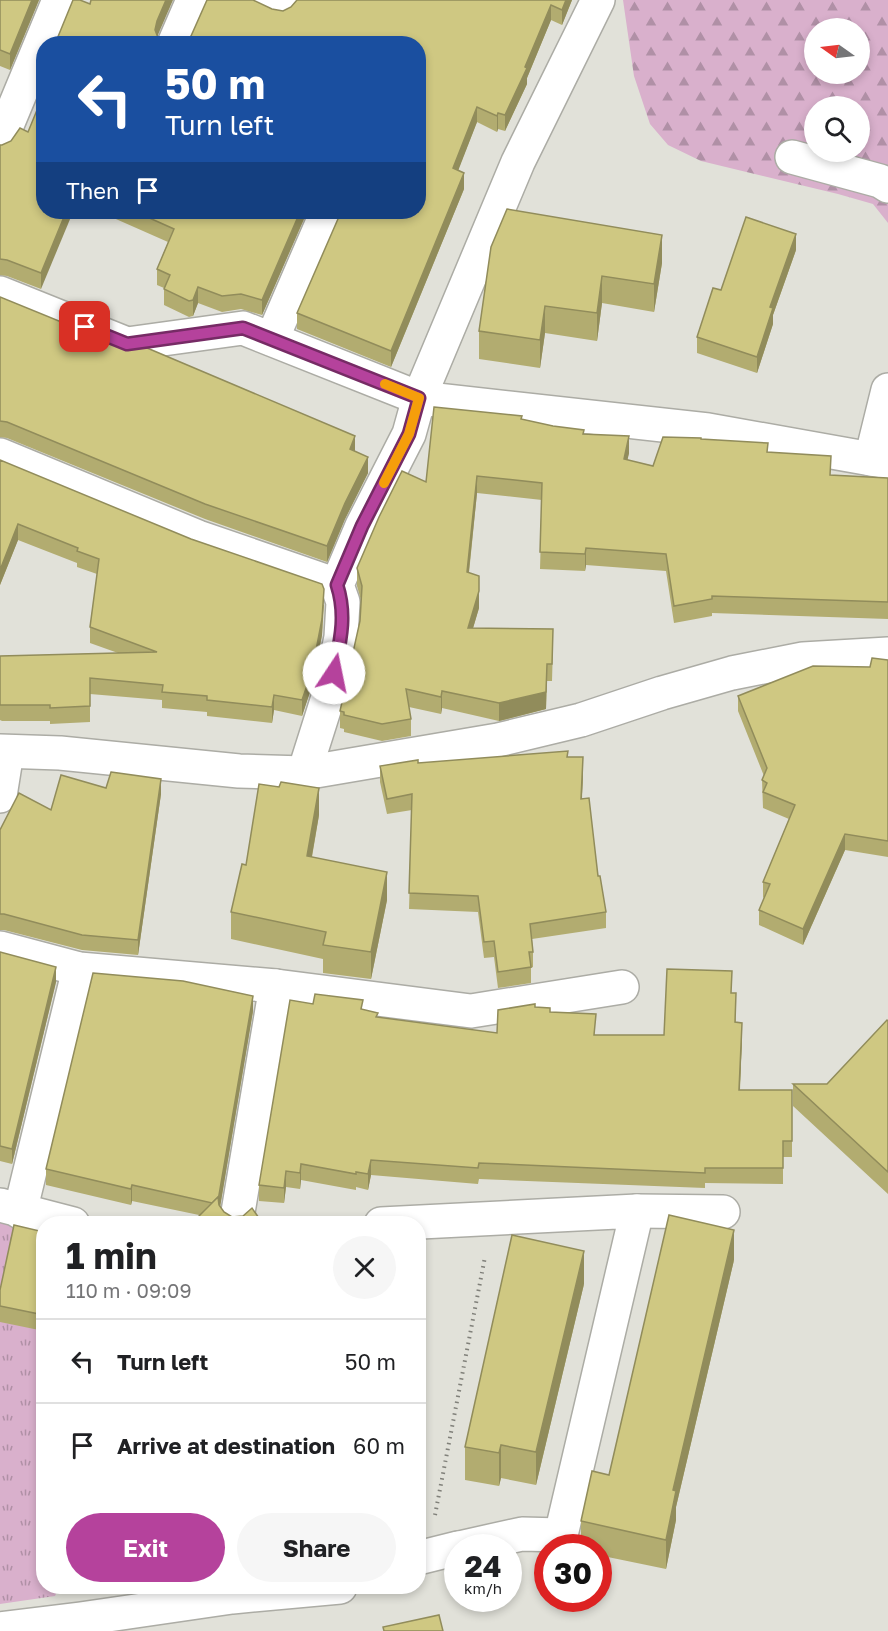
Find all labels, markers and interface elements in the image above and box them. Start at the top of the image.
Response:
north arrow [804,18,870,84]
map controls [804,18,870,162]
text: 50 m [165,58,265,108]
icon: left [66,60,144,138]
button: search [804,96,870,162]
text: Turn left [165,109,274,141]
icon: arrive [131,174,164,207]
text: Then [66,177,119,204]
pin [59,301,110,352]
icon: arrive [68,310,101,343]
position arrow [302,641,366,705]
text: 1 min [66,1234,157,1277]
button: close [333,1236,396,1299]
text: 110 m · 09:09 [66,1278,192,1302]
icon: left [66,1345,99,1378]
text: Turn left [117,1348,208,1375]
text: 50 m [345,1348,396,1375]
icon: arrive [66,1429,99,1462]
text: Arrive at destination [117,1432,335,1459]
text: 60 m [353,1432,405,1459]
button: Exit [66,1513,225,1582]
button: Share [237,1513,396,1582]
speed limit sign: 30 [534,1534,612,1612]
text: 24 [464,1548,502,1584]
text: km/h [464,1579,502,1597]

